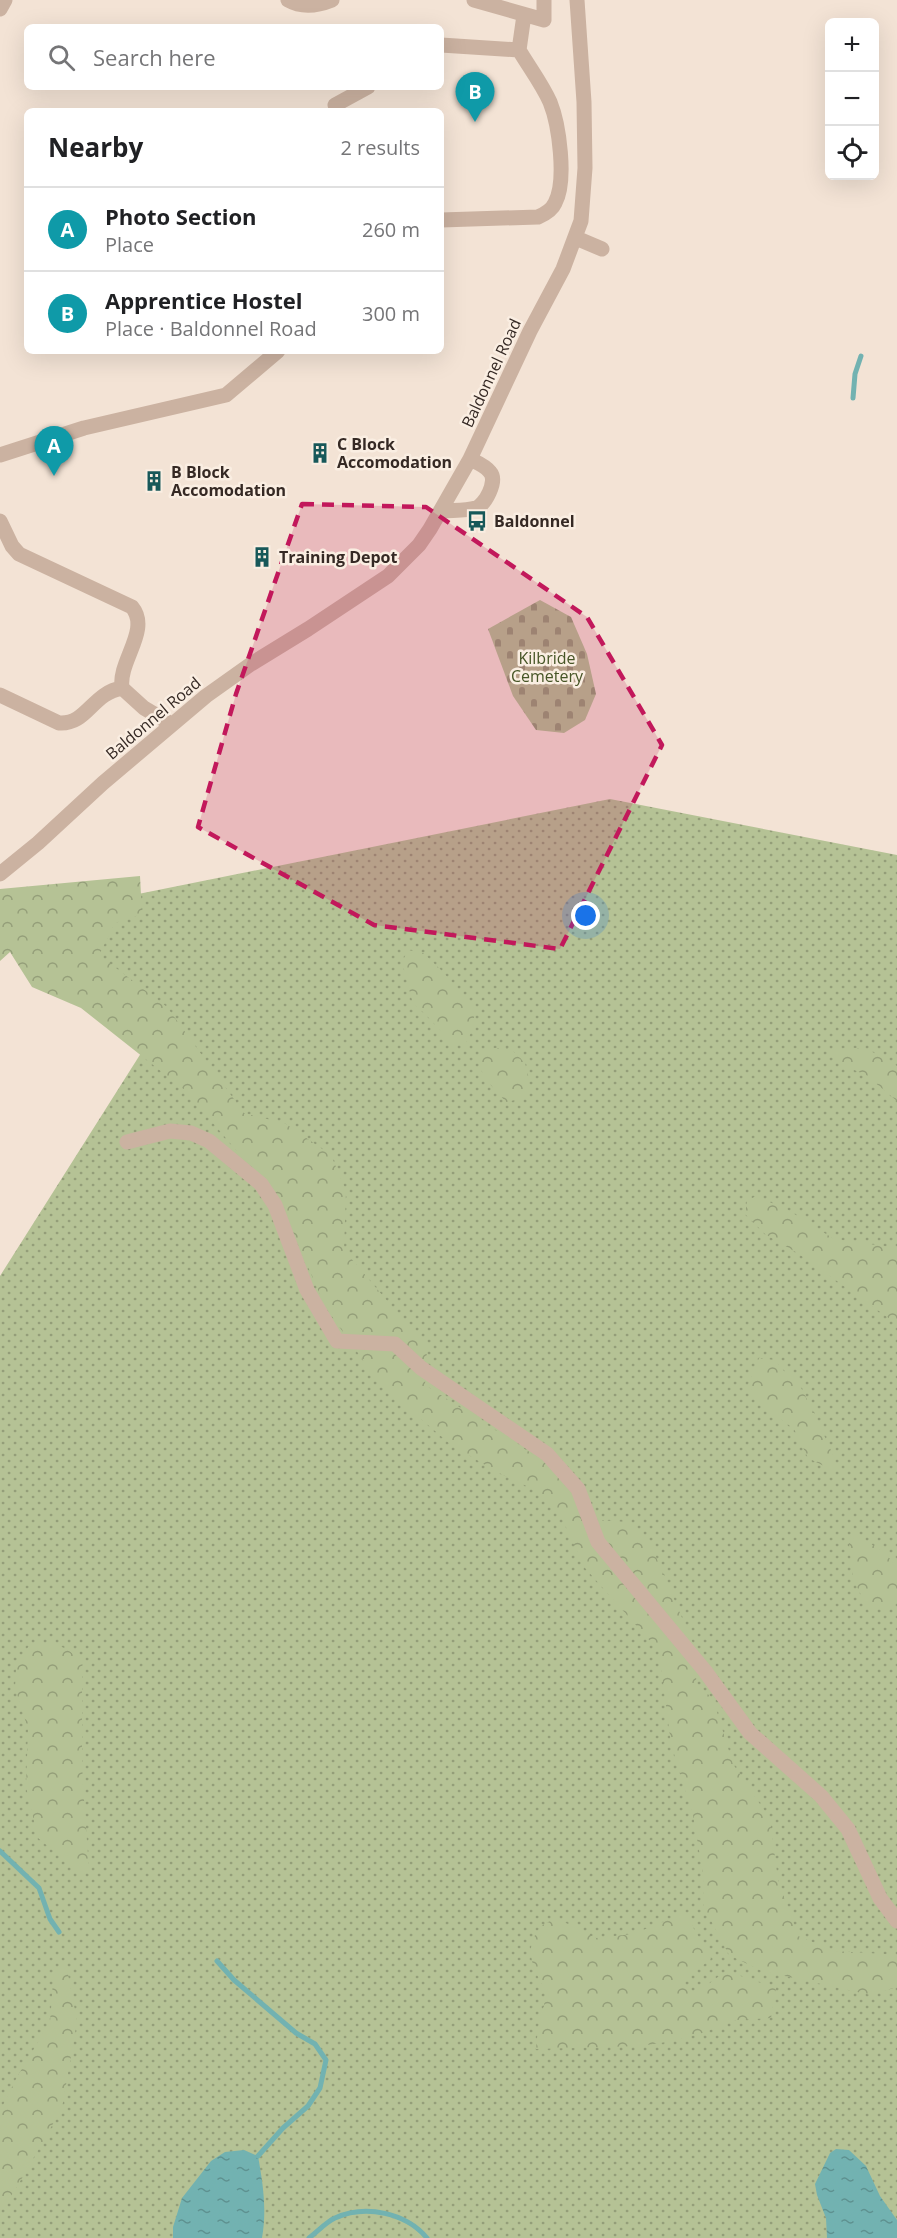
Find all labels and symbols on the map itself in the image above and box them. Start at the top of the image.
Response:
pin: B [456,72,494,122]
street label: Baldonnel Road [456,315,526,431]
pin: A [34,426,74,476]
place label: C Block Accomodation [337,433,452,473]
building icon: C Block Accomodation [308,441,332,465]
place label: B Block Accomodation [171,461,286,501]
building icon: B Block Accomodation [142,469,166,493]
bus stop icon: Baldonnel [465,509,489,533]
place label: Baldonnel [494,510,575,532]
building icon: Training Depot [250,545,274,569]
place label: Training Depot [279,546,398,568]
park label: Kilbride Cemetery [511,647,584,687]
street label: Baldonnel Road [101,672,205,764]
your location [571,901,600,930]

